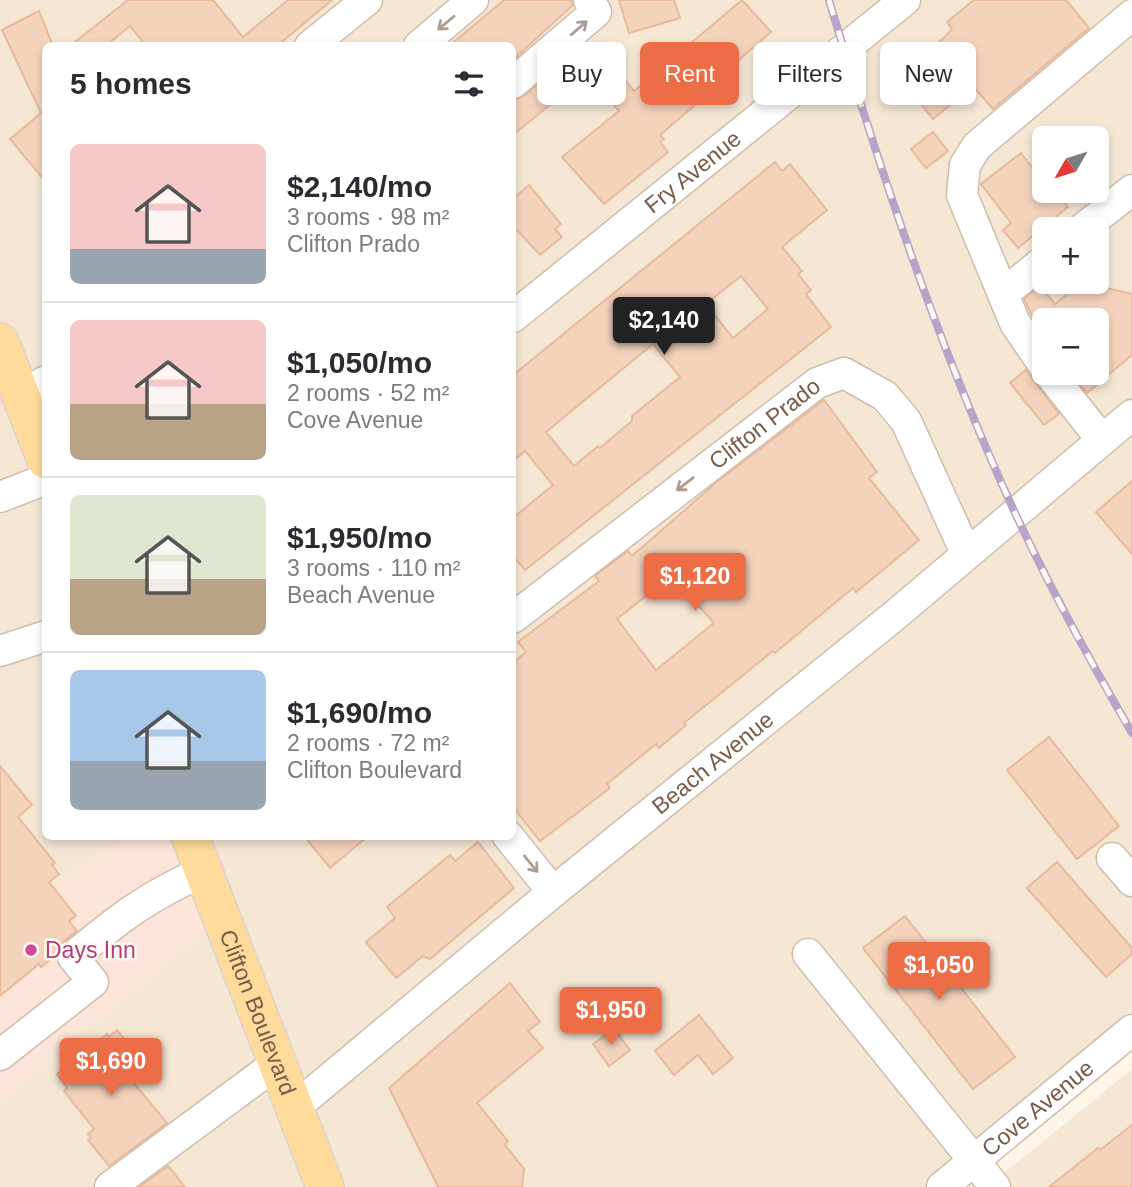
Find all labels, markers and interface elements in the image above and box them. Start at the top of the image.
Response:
one-way arrow [437,15,455,31]
one-way arrow [569,20,587,36]
chip: Buy [537,42,626,105]
chip: Rent [640,42,739,105]
chip: Filters [753,42,866,105]
chip: New [880,42,976,105]
icon: filters [450,65,488,103]
text: 5 homes [70,67,192,100]
street label: Fry Avenue [639,125,746,218]
north arrow [1032,126,1110,203]
map controls [1032,126,1109,385]
text: $2,140/mo [287,170,432,203]
icon: home [126,172,210,256]
text: 3 rooms · 98 m² [287,204,449,230]
button: + [1032,217,1109,294]
text: Clifton Prado [287,231,420,257]
pin: $2,140 [607,298,721,357]
text: $2,140 [629,307,699,333]
button: − [1032,308,1109,385]
text: $1,050/mo [287,346,432,379]
icon: home [126,348,210,432]
street label: Clifton Prado [704,373,825,474]
text: 2 rooms · 52 m² [287,380,449,406]
text: Cove Avenue [287,407,423,433]
one-way arrow [677,477,695,492]
text: $1,950/mo [287,521,432,554]
icon: home [126,523,210,607]
pin: $1,120 [638,554,752,613]
text: 3 rooms · 110 m² [287,555,460,581]
text: $1,120 [660,563,730,589]
text: Beach Avenue [287,582,435,608]
text: $1,690/mo [287,696,432,729]
icon: home [126,698,210,782]
street label: Beach Avenue [647,706,778,819]
text: 2 rooms · 72 m² [287,730,449,756]
text: Clifton Boulevard [287,757,462,783]
one-way arrow [523,855,538,873]
street label: Clifton Boulevard [214,926,301,1099]
place label: Days Inn [45,937,136,963]
marker: Days Inn [23,942,39,958]
pin: $1,050 [882,942,996,1002]
text: $1,050 [904,952,974,978]
pin: $1,950 [554,988,668,1047]
text: $1,950 [576,997,646,1023]
pin: $1,690 [54,1038,168,1098]
text: $1,690 [76,1048,146,1074]
street label: Cove Avenue [977,1055,1098,1161]

